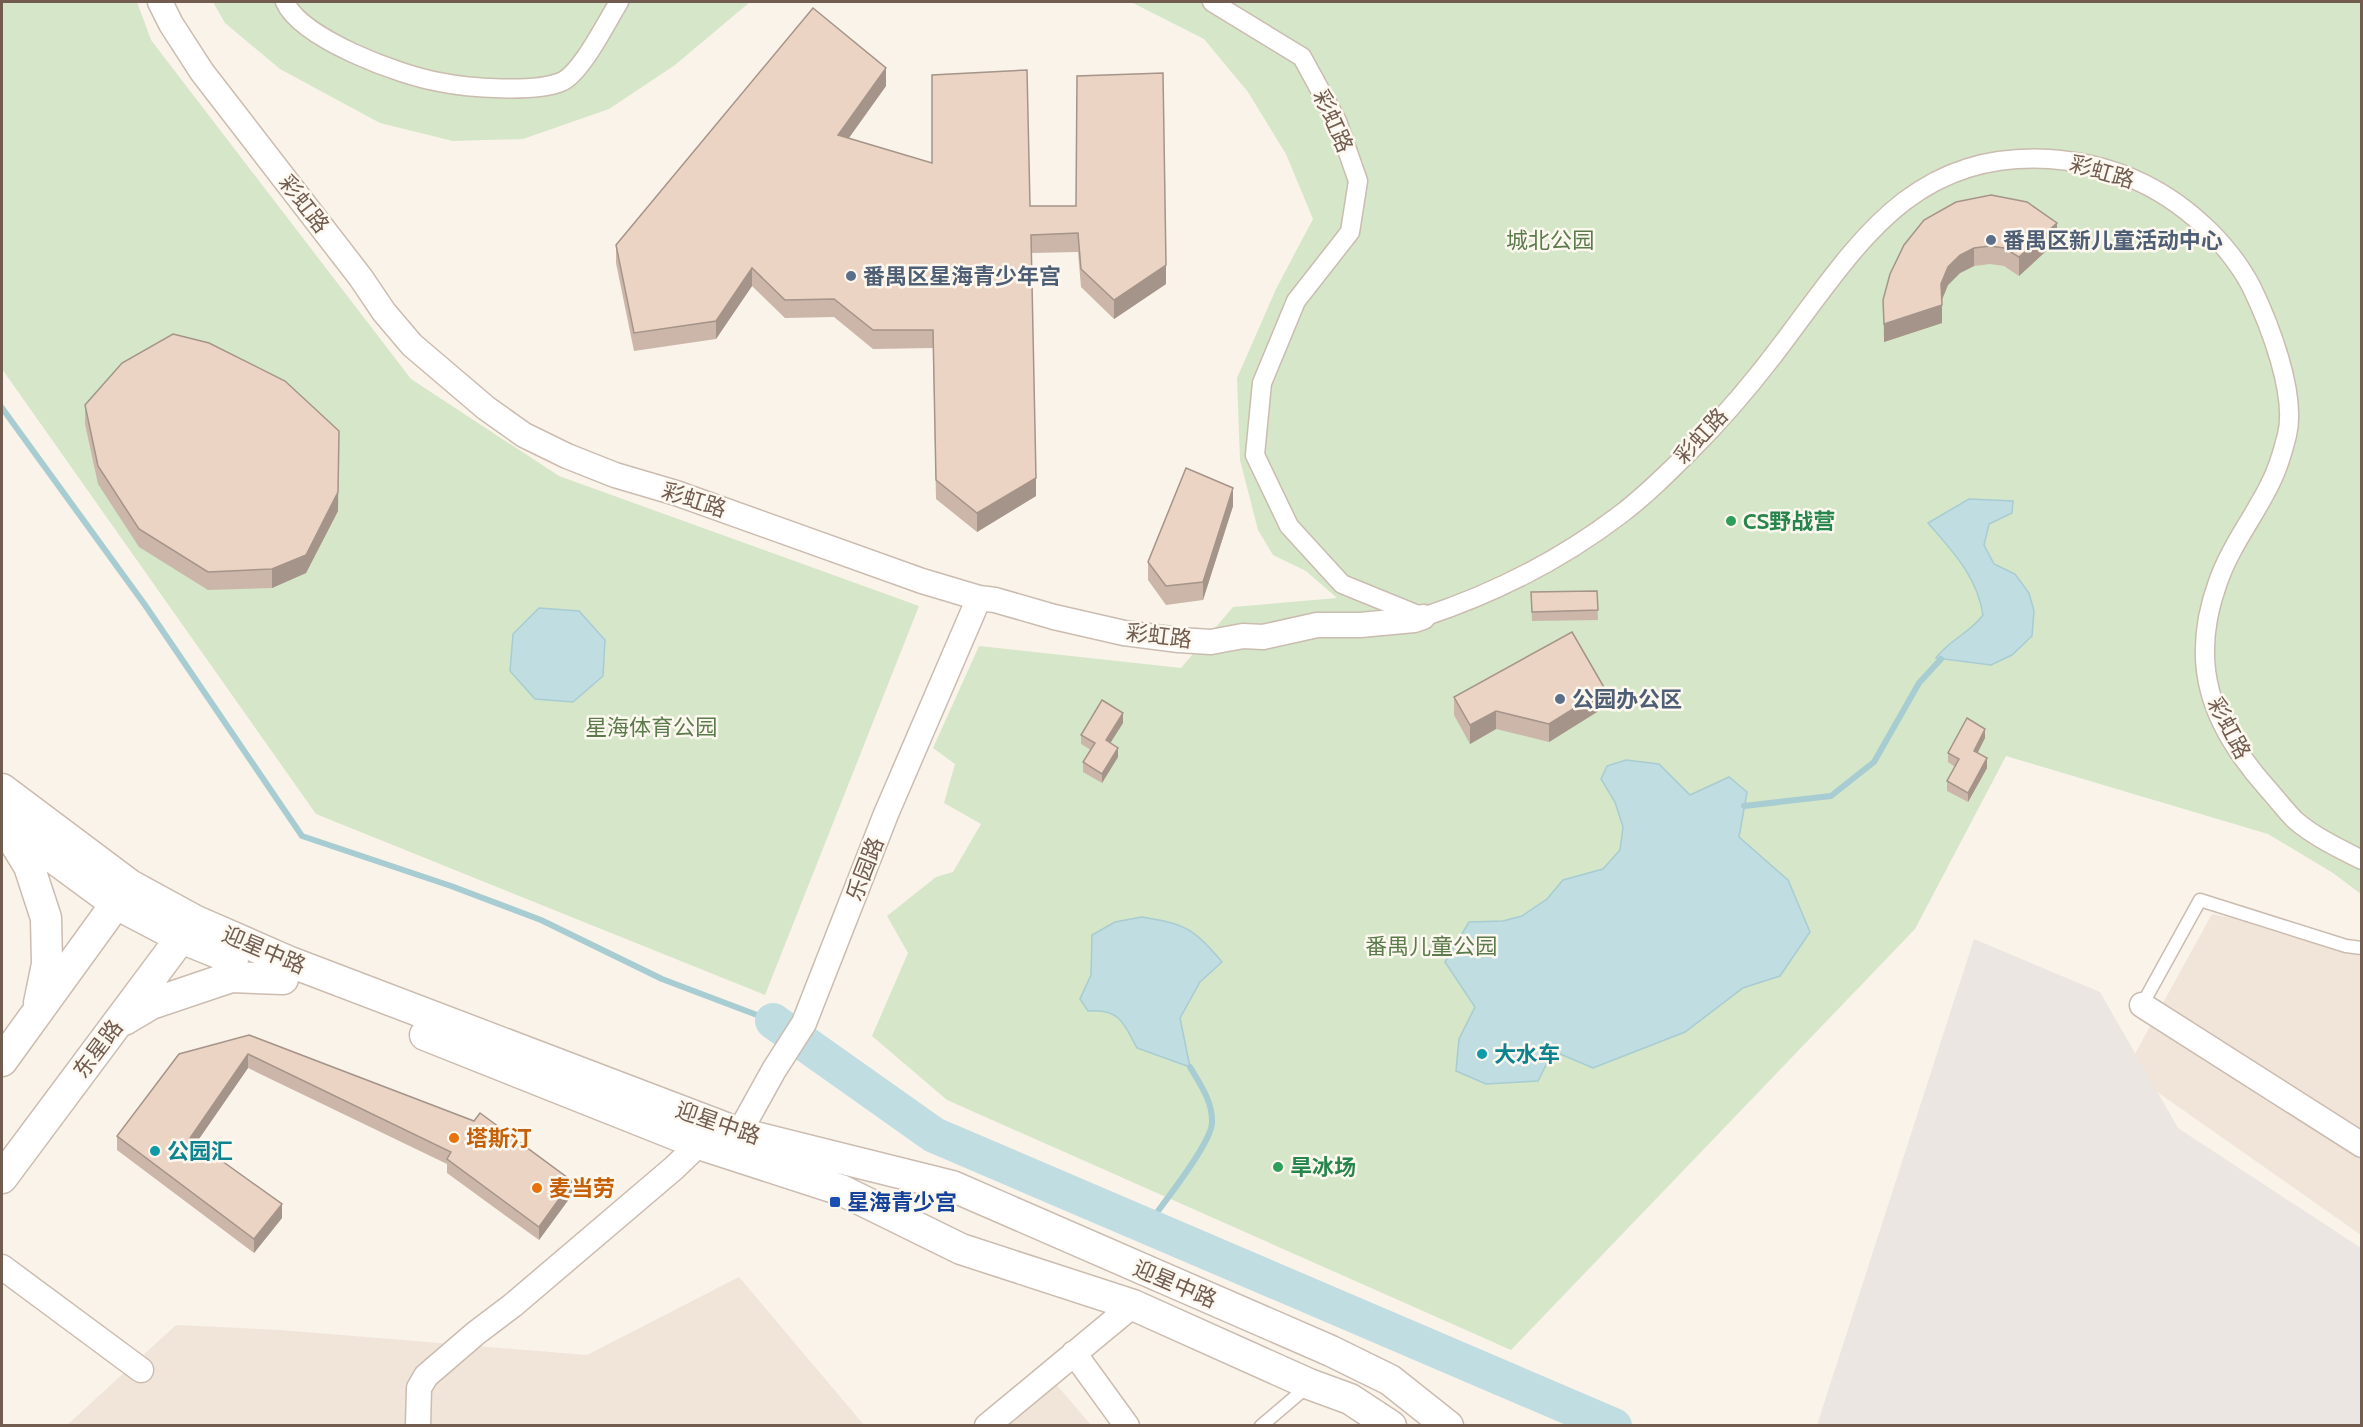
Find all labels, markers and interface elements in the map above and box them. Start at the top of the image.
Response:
street label: 彩虹路 [1307,85,1359,157]
street label: 彩虹路 [2067,150,2137,194]
street label: 彩虹路 [273,170,335,238]
park label: 城北公园 [1506,227,1594,254]
place label: 番禺区新儿童活动中心 [2003,227,2223,254]
marker: 番禺区新儿童活动中心 [1984,233,1998,247]
place label: 番禺区星海青少年宫 [863,263,1061,290]
marker: 番禺区星海青少年宫 [844,269,858,283]
street label: 彩虹路 [1669,403,1733,469]
street label: 彩虹路 [658,477,730,523]
place label: CS野战营 [1743,508,1835,535]
marker: CS野战营 [1724,514,1738,528]
street label: 彩虹路 [1125,619,1193,653]
place label: 公园办公区 [1572,686,1682,713]
marker: 公园办公区 [1553,692,1567,706]
street label: 彩虹路 [2202,693,2256,763]
park label: 星海体育公园 [585,714,717,741]
street label: 乐园路 [841,833,889,905]
street label: 迎星中路 [218,920,310,980]
park label: 番禺儿童公园 [1365,933,1497,960]
street label: 东星路 [67,1015,129,1083]
place label: 大水车 [1494,1041,1560,1068]
marker: 大水车 [1475,1047,1489,1061]
street label: 迎星中路 [672,1096,764,1150]
place label: 塔斯汀 [466,1125,532,1152]
marker: 塔斯汀 [447,1131,461,1145]
place label: 公园汇 [167,1138,233,1165]
marker: 公园汇 [148,1144,162,1158]
place label: 旱冰场 [1290,1154,1356,1181]
marker: 旱冰场 [1271,1160,1285,1174]
place label: 麦当劳 [549,1175,615,1202]
marker: 麦当劳 [530,1181,544,1195]
place label: 星海青少宫 [847,1189,957,1216]
marker: 星海青少宫 [828,1195,842,1209]
street label: 迎星中路 [1129,1254,1221,1314]

